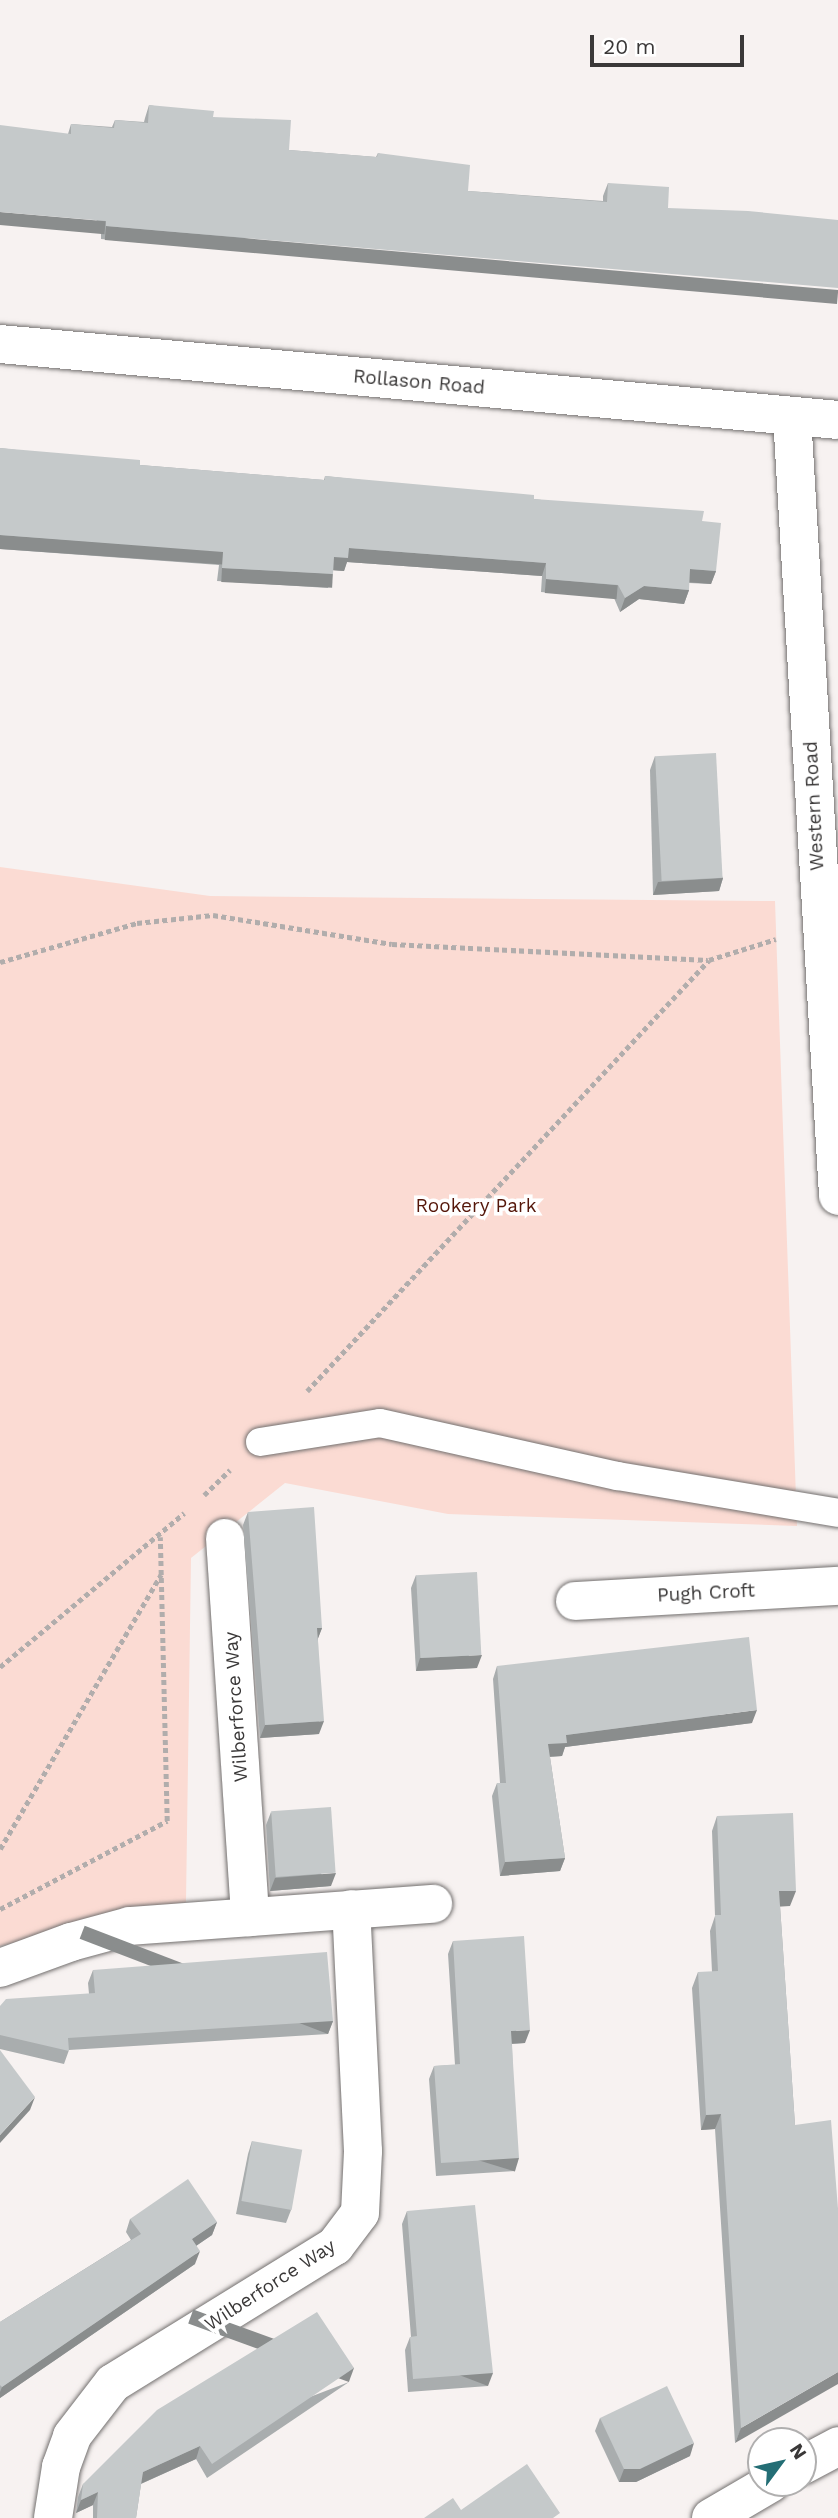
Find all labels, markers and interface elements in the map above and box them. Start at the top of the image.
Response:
scale bar [593,21,747,65]
text: 20 m [603,34,655,59]
street label: Rollason Road [352,365,486,399]
street label: Western Road [799,741,829,871]
park label: Rookery Park [415,1195,537,1217]
street label: Pugh Croft [657,1579,755,1607]
street label: Wilberforce Way [219,1631,253,1783]
street label: Wilberforce Way [200,2234,340,2336]
north arrow [747,2427,817,2497]
text: N [785,2439,812,2464]

